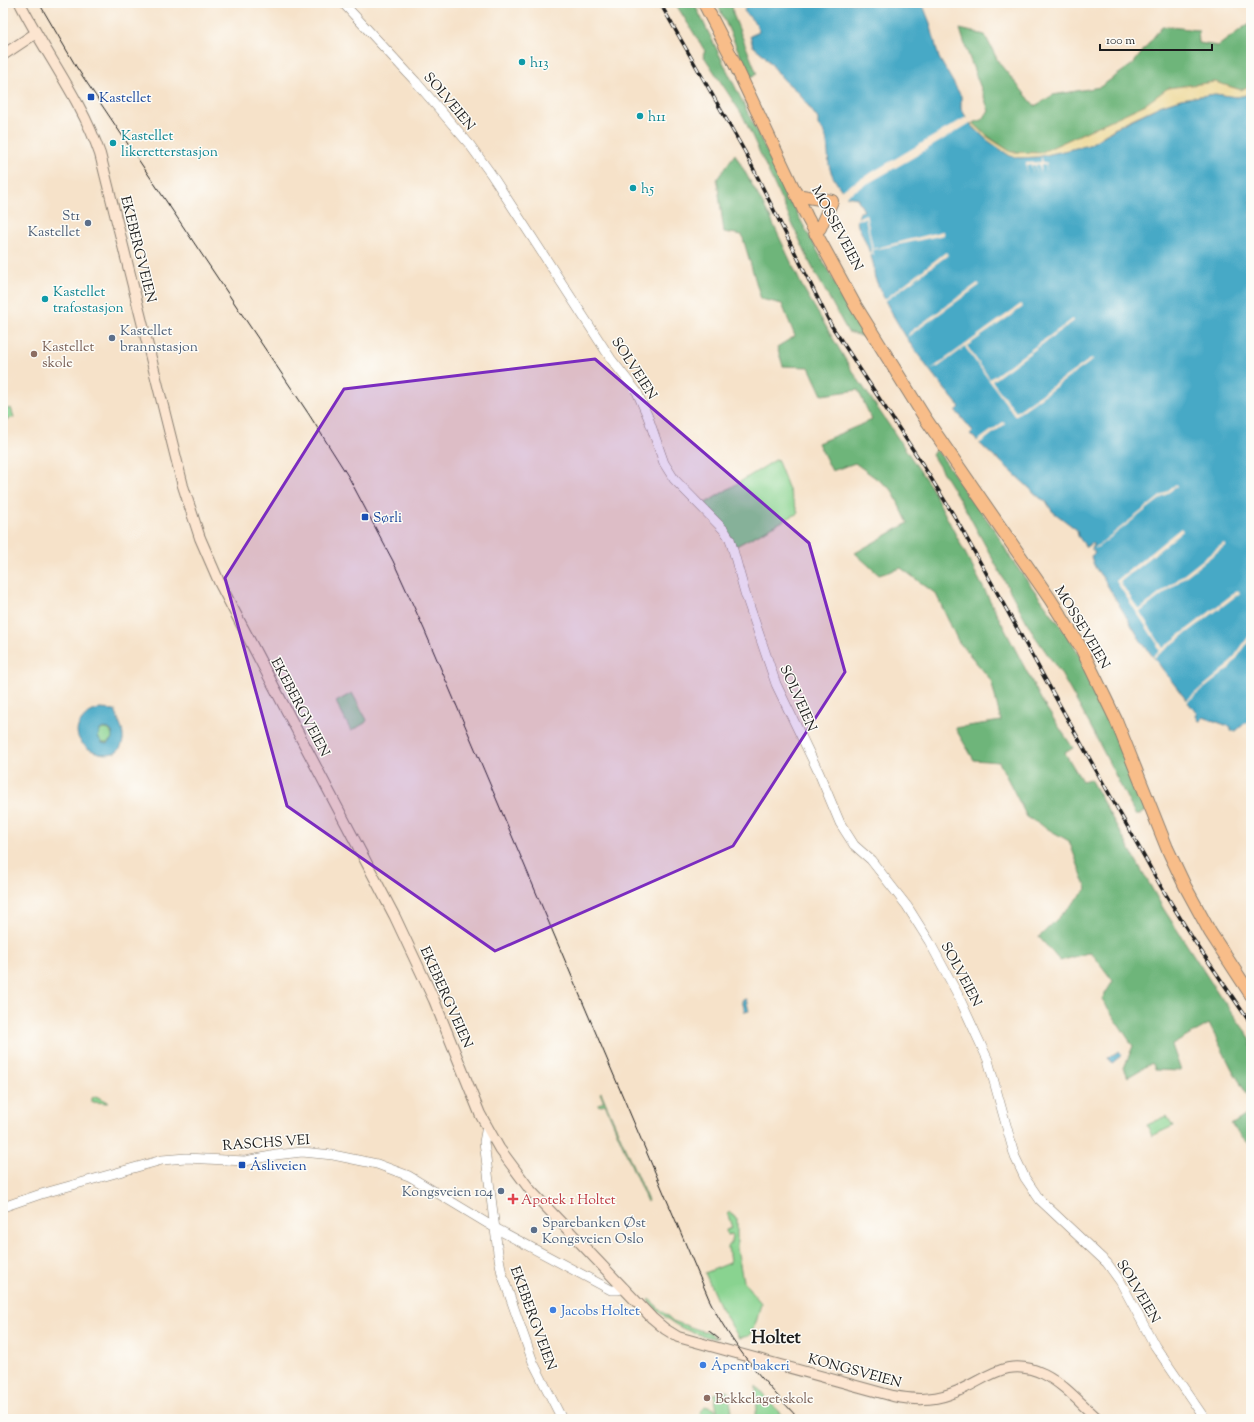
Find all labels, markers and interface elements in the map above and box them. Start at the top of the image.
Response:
scale bar [1100,26,1212,52]
text: 100 m [1106,32,1135,50]
place label: h13 [530,54,549,74]
marker: h13 [517,57,527,67]
street label: SOLVEIEN [418,69,479,136]
place label: Kastellet [99,89,151,109]
marker: Kastellet [86,92,96,102]
place label: h11 [648,108,666,128]
marker: h11 [635,111,645,121]
place label: Kastellet likeretterstasjon [121,127,218,163]
marker: Kastellet likeretterstasjon [108,138,118,148]
place label: h5 [641,180,654,200]
marker: h5 [628,183,638,193]
street label: MOSSEVEIEN [805,183,867,275]
street label: EKEBERGVEIEN [114,194,160,305]
place label: St1 Kastellet [28,207,80,243]
marker: St1 Kastellet [83,218,93,228]
place label: Kastellet trafostasjon [53,283,124,319]
marker: Kastellet trafostasjon [40,294,50,304]
place label: Kastellet brannstasjon [120,322,198,358]
marker: Kastellet brannstasjon [107,333,117,343]
street label: SOLVEIEN [606,334,661,404]
place label: Kastellet skole [42,338,94,374]
marker: Kastellet skole [29,349,39,359]
place label: Sørli [373,509,402,529]
marker: Sørli [360,512,370,522]
street label: MOSSEVEIEN [1049,583,1114,673]
street label: EKEBERGVEIEN [265,655,334,761]
street label: SOLVEIEN [774,662,821,735]
street label: SOLVEIEN [935,939,986,1011]
street label: EKEBERGVEIEN [414,944,477,1052]
street label: RASCHS VEI [222,1131,311,1157]
place label: Åsliveien [250,1157,307,1177]
marker: Åsliveien [237,1160,247,1170]
place label: Kongsveien 104 [402,1183,493,1203]
marker: Kongsveien 104 [496,1186,506,1196]
place label: Apotek 1 Holtet [521,1191,616,1211]
marker: Apotek 1 Holtet [508,1194,518,1204]
place label: Sparebanken Øst Kongsveien Oslo [542,1214,646,1250]
marker: Sparebanken Øst Kongsveien Oslo [529,1225,539,1235]
street label: SOLVEIEN [1110,1256,1164,1328]
street label: EKEBERGVEIEN [504,1264,560,1374]
place label: Jacobs Holtet [560,1302,640,1322]
marker: Jacobs Holtet [548,1305,558,1315]
district label: Holtet [751,1326,802,1352]
street label: KONGSVEIEN [806,1350,903,1394]
place label: Åpent bakeri [711,1357,790,1377]
marker: Åpent bakeri [698,1360,708,1370]
place label: Bekkelaget skole [715,1390,814,1410]
marker: Bekkelaget skole [702,1393,712,1403]

